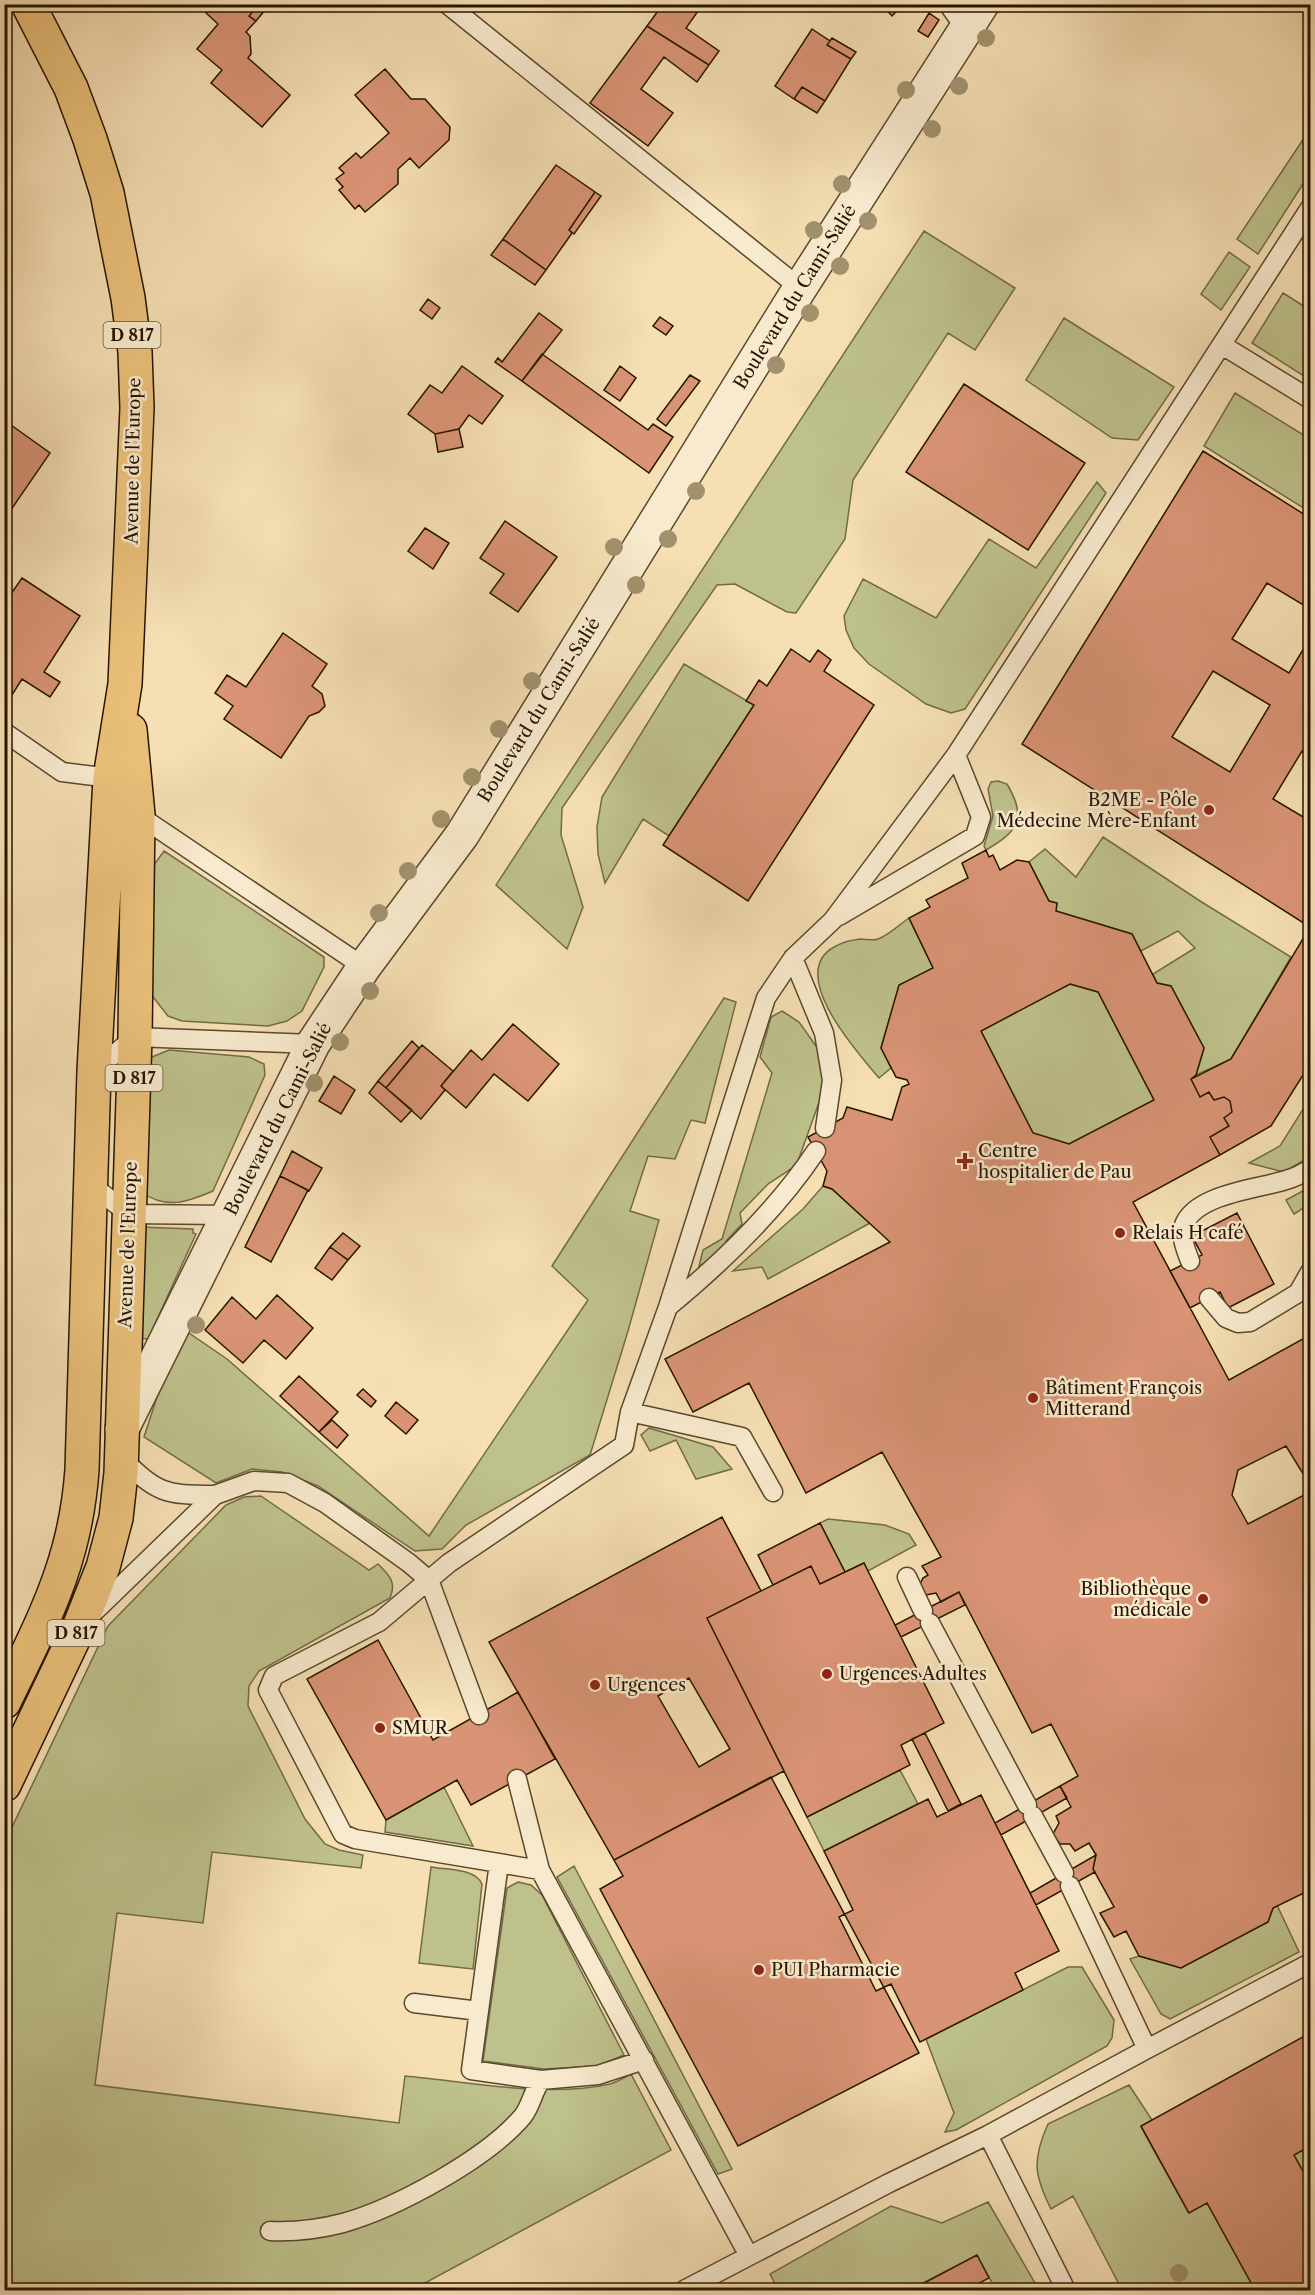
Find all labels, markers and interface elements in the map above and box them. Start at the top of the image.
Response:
street label: Boulevard du Cami-Salié [729,201,861,393]
road number: D 817 [104,322,160,348]
street label: Avenue de l'Europe [121,377,145,546]
street label: Boulevard du Cami-Salié [473,614,605,806]
place label: B2ME - Pôle Médecine Mère-Enfant [996,789,1198,832]
marker: B2ME - Pôle Médecine Mère-Enfant [1202,803,1216,817]
street label: Boulevard du Cami-Salié [220,1019,336,1219]
road number: D 817 [106,1065,162,1091]
place label: Centre hospitalier de Pau [978,1140,1132,1183]
marker: Centre hospitalier de Pau [956,1152,974,1170]
street label: Avenue de l'Europe [114,1161,142,1330]
place label: Relais H café [1132,1222,1244,1244]
marker: Relais H café [1113,1226,1127,1240]
place label: Bâtiment François Mitterand [1045,1377,1202,1420]
marker: Bâtiment François Mitterand [1026,1391,1040,1405]
place label: Bibliothèque médicale [1081,1578,1191,1621]
marker: Bibliothèque médicale [1196,1592,1210,1606]
road number: D 817 [48,1620,104,1646]
place label: Urgences Adultes [839,1663,987,1685]
marker: Urgences Adultes [820,1667,834,1681]
place label: Urgences [607,1674,686,1696]
marker: Urgences [588,1678,602,1692]
place label: SMUR [392,1717,449,1739]
marker: SMUR [373,1721,387,1735]
place label: PUI Pharmacie [771,1959,900,1981]
marker: PUI Pharmacie [752,1963,766,1977]

